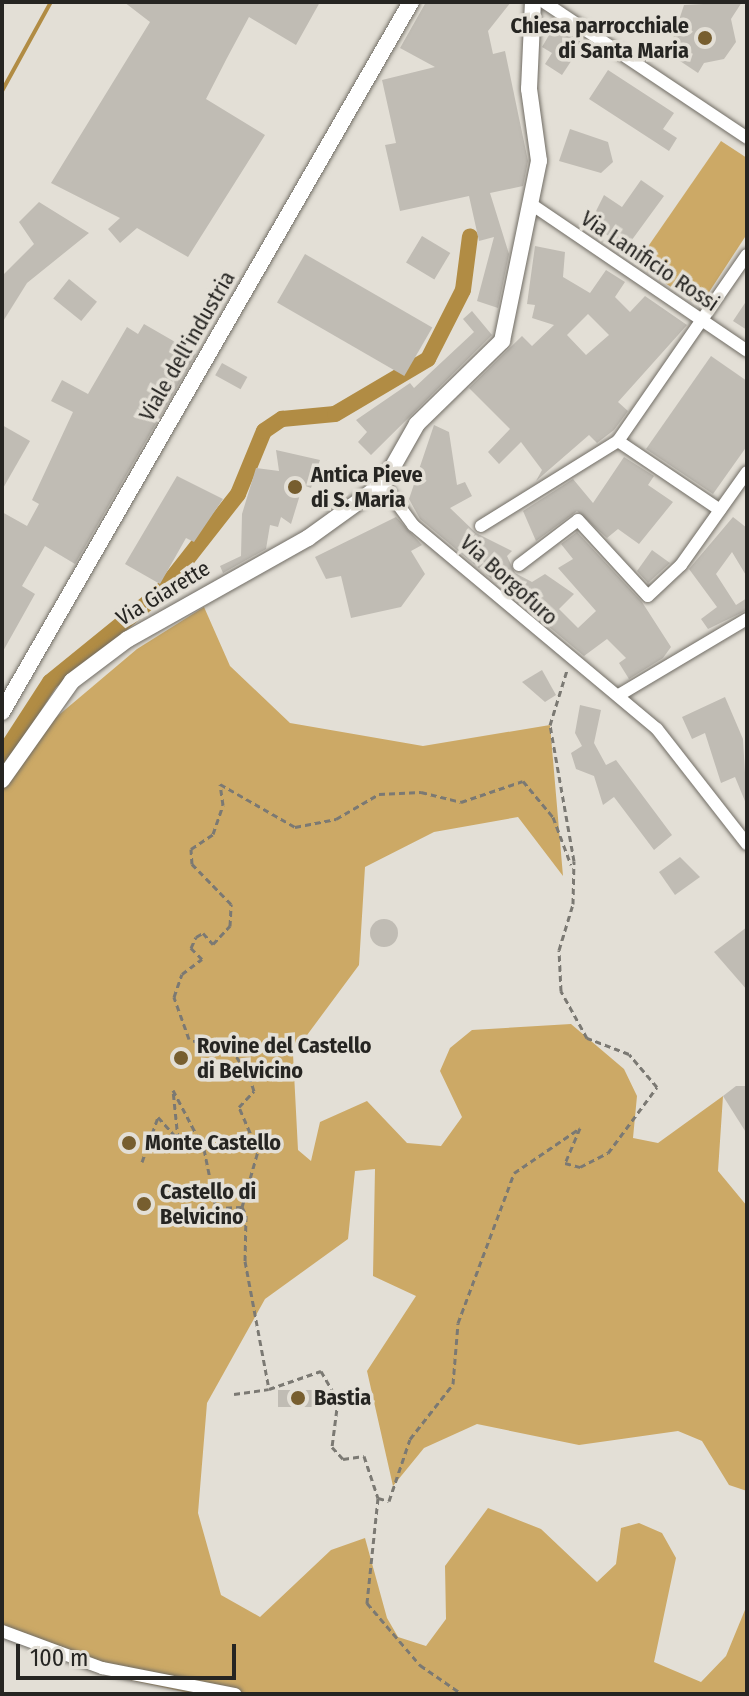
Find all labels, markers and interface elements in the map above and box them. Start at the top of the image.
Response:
place label: Chiesa parrocchiale di Santa Maria [511,12,689,64]
marker: Chiesa parrocchiale di Santa Maria [696,29,714,47]
street label: Via Lanificio Rossi [576,205,724,317]
street label: Viale dell'industria [133,266,241,426]
place label: Antica Pieve di S. Maria [311,461,423,512]
marker: Antica Pieve di S. Maria [286,478,304,496]
street label: Via Borgofuro [455,529,563,631]
street label: Via Giarette [111,555,215,631]
place label: Rovine del Castello di Belvicino [197,1032,372,1084]
marker: Rovine del Castello di Belvicino [172,1049,190,1067]
place label: Monte Castello [145,1130,281,1156]
marker: Monte Castello [120,1134,138,1152]
place label: Castello di Belvicino [160,1178,256,1230]
marker: Castello di Belvicino [135,1195,153,1213]
place label: Bastia [314,1385,371,1411]
marker: Bastia [289,1389,307,1407]
scale bar [20,1628,240,1678]
text: 100 m [30,1644,88,1672]

